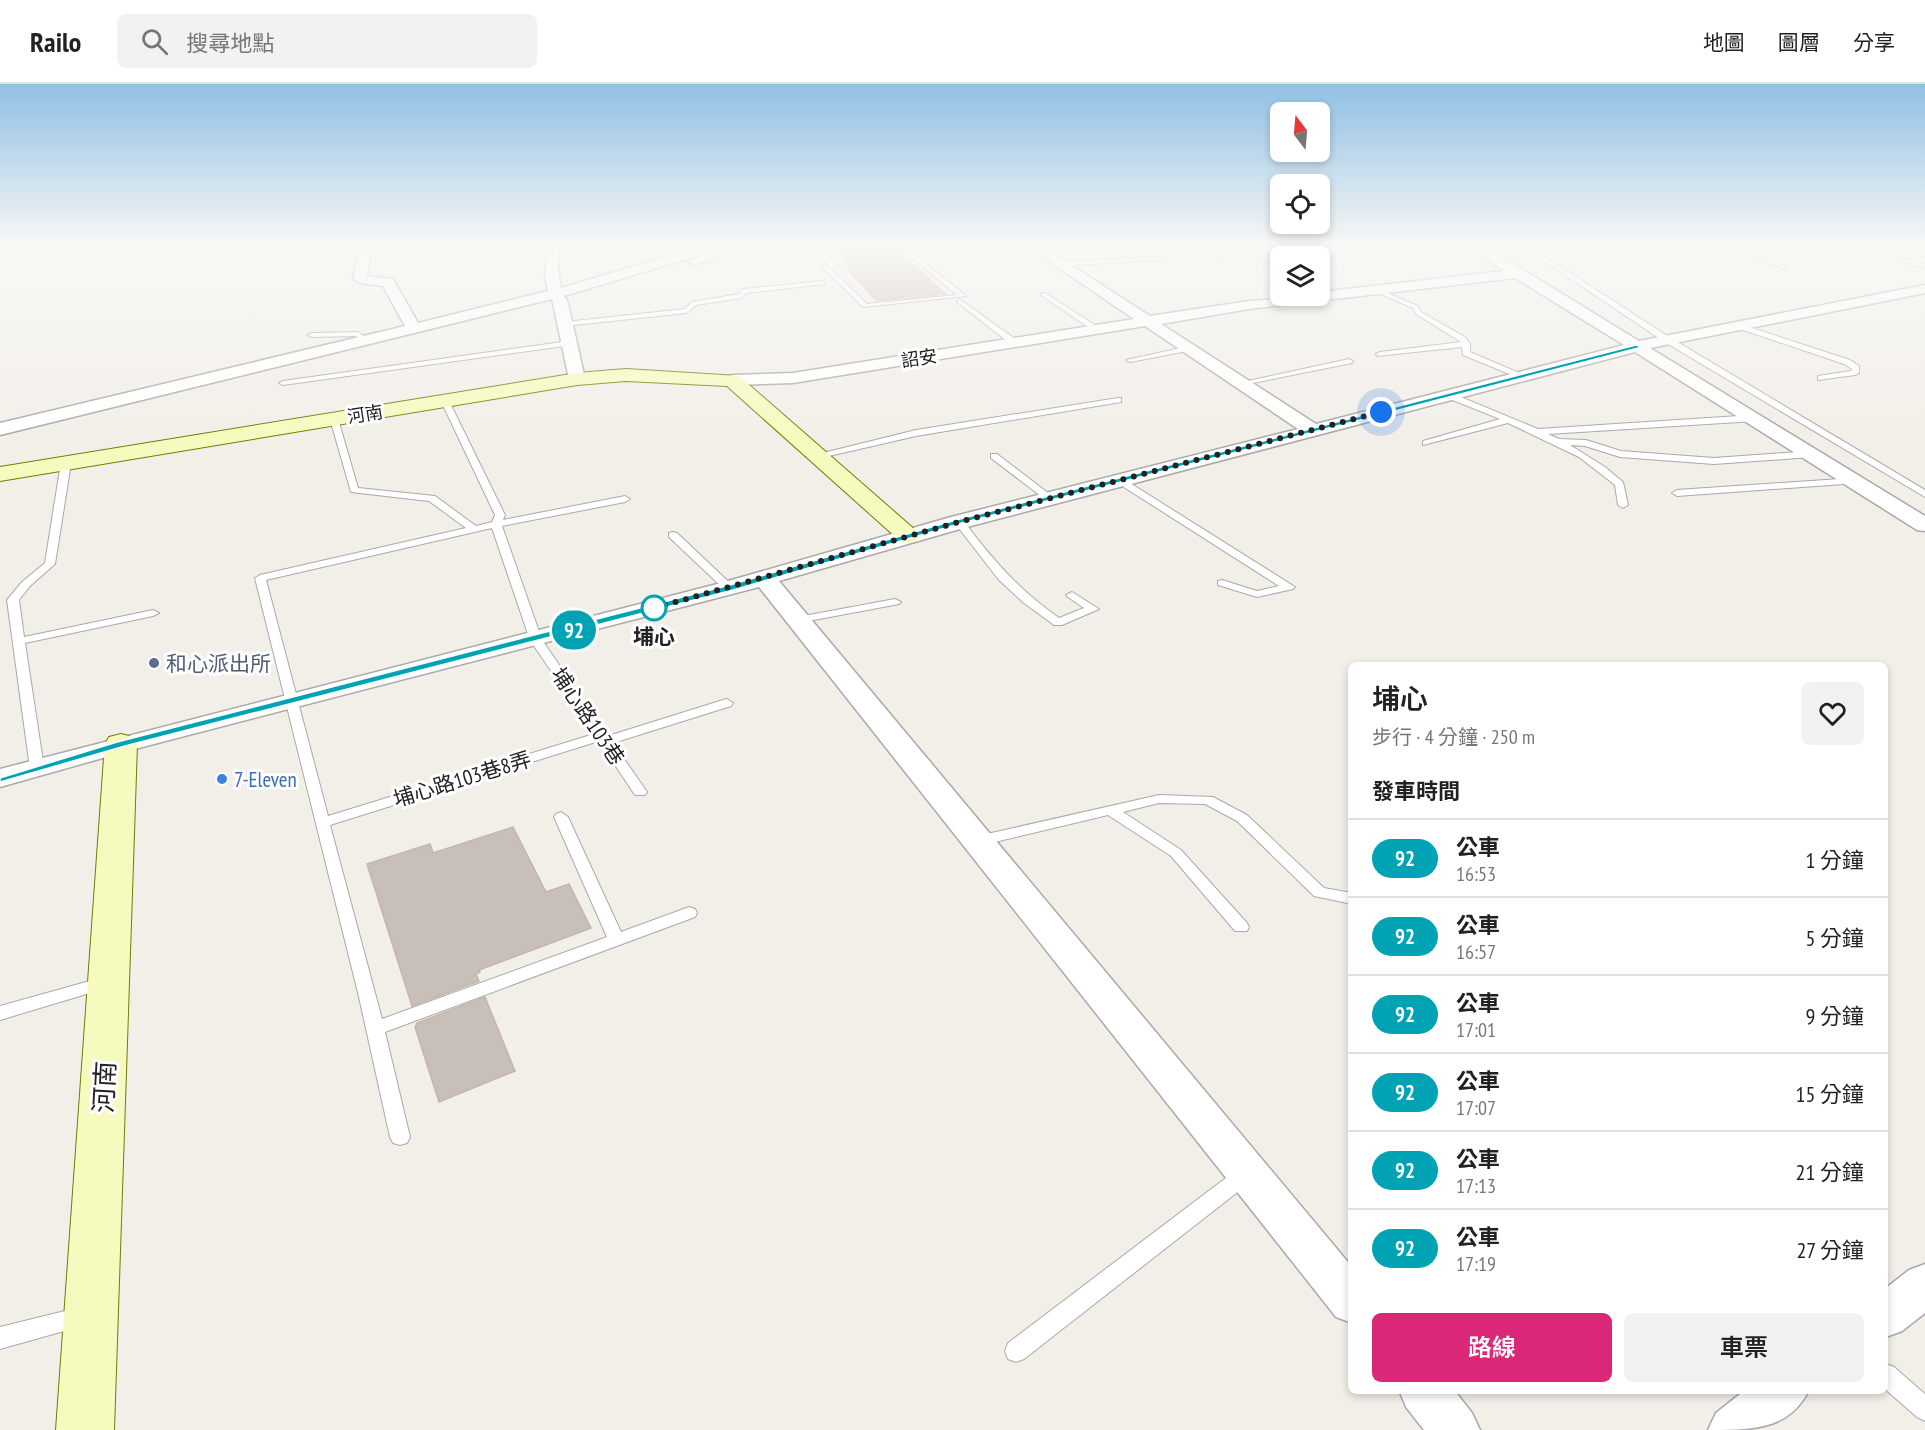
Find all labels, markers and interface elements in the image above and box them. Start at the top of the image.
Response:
search box [117,14,537,68]
text: Railo [30,23,81,60]
icon: search [138,25,171,58]
text: 搜尋地點 [186,29,274,57]
text: 地圖 [1703,29,1745,56]
text: 圖層 [1778,29,1820,56]
text: 分享 [1853,29,1895,56]
north arrow [1270,102,1330,162]
map controls [1270,102,1330,306]
button: locate [1270,174,1330,234]
button: layers [1270,246,1330,306]
street label: 詔安 [899,344,939,372]
your location [1366,397,1396,427]
street label: 河南 [345,400,385,428]
marker: 埔心 [641,595,667,621]
line badge: 92 [547,610,601,650]
text: 92 [564,617,584,644]
place label: 埔心 [633,623,675,650]
place label: 和心派出所 [166,650,271,677]
marker: 和心派出所 [147,656,161,670]
street label: 埔心路103巷 [545,662,631,770]
text: 埔心 [1372,680,1428,717]
button: heart [1801,682,1864,745]
text: 步行 · 4 分鐘 · 250 m [1372,724,1535,750]
street label: 埔心路103巷8弄 [390,745,534,813]
place label: 7-Eleven [234,766,297,793]
marker: 7-Eleven [215,772,229,786]
text: 發車時間 [1372,777,1460,805]
text: 公車 [1456,833,1500,861]
text: 92 [1395,845,1415,872]
text: 1 分鐘 [1805,846,1864,874]
text: 16:53 [1456,861,1496,887]
text: 公車 [1456,911,1500,939]
text: 92 [1395,923,1415,950]
text: 5 分鐘 [1805,924,1864,952]
text: 16:57 [1456,939,1496,965]
text: 公車 [1456,989,1500,1017]
text: 92 [1395,1001,1415,1028]
text: 9 分鐘 [1805,1002,1864,1030]
text: 17:01 [1456,1017,1496,1043]
street label: 河南 [86,1060,122,1114]
text: 公車 [1456,1067,1500,1095]
text: 92 [1395,1079,1415,1106]
text: 15 分鐘 [1796,1080,1864,1108]
text: 17:07 [1456,1095,1496,1121]
text: 公車 [1456,1145,1500,1173]
text: 92 [1395,1157,1415,1184]
text: 21 分鐘 [1796,1158,1864,1186]
text: 17:13 [1456,1173,1496,1199]
text: 公車 [1456,1223,1500,1251]
text: 92 [1395,1235,1415,1262]
text: 27 分鐘 [1796,1236,1864,1264]
text: 17:19 [1456,1251,1496,1277]
button: 路線 [1372,1313,1612,1382]
button: 車票 [1624,1313,1864,1382]

